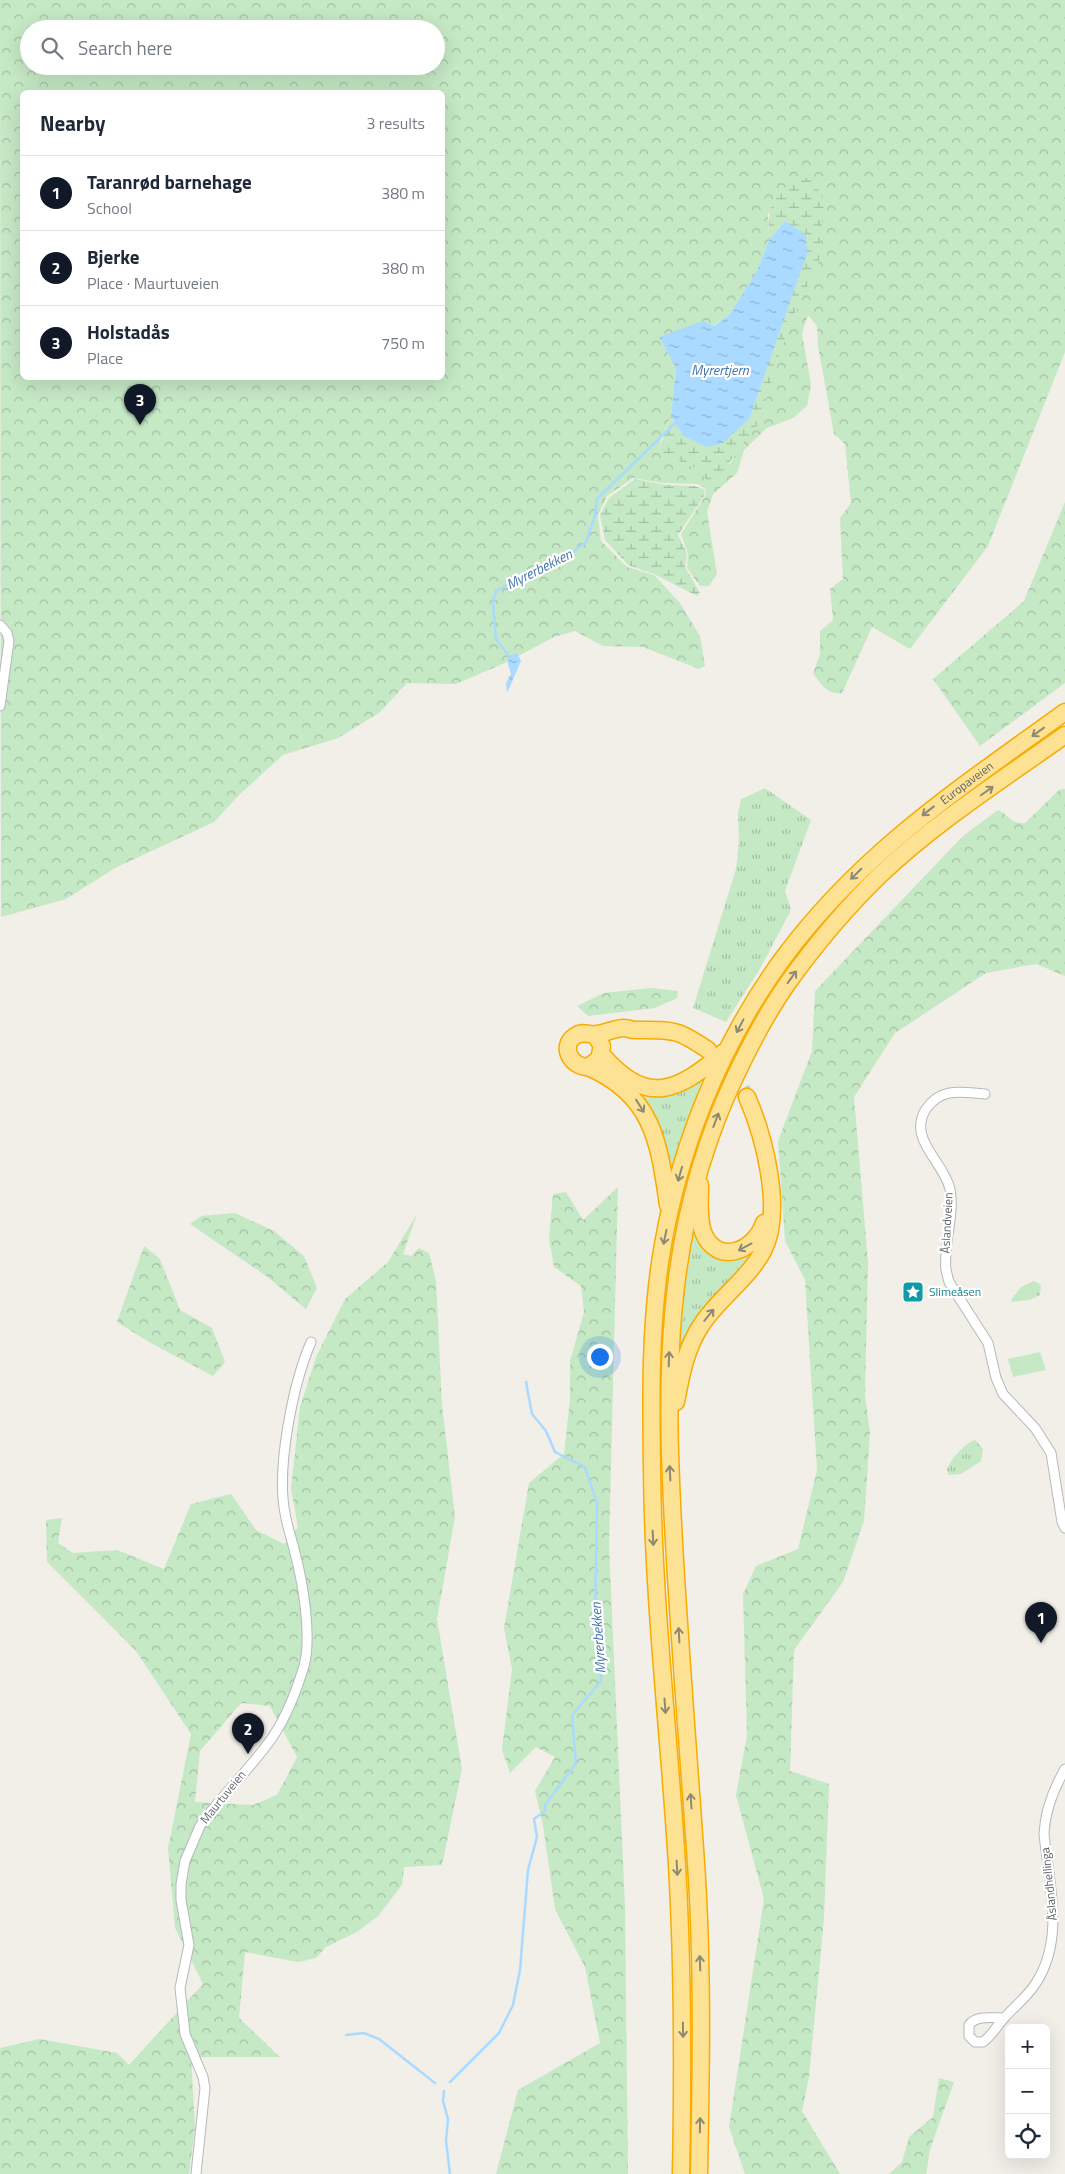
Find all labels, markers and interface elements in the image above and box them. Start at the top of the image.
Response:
search box [20,20,445,75]
text: Search here [78,33,172,62]
icon: search [38,34,66,62]
text: Nearby [40,107,105,139]
text: 3 results [366,111,425,135]
text: Taranrød barnehage [87,167,252,196]
text: 1 [52,181,60,205]
text: 380 m [381,181,425,205]
text: School [87,196,132,220]
text: Bjerke [87,242,140,271]
text: 2 [52,256,60,280]
text: 380 m [381,256,425,280]
text: Place · Maurtuveien [87,271,219,295]
text: Holstadås [87,317,170,346]
text: 3 [52,331,60,355]
text: 750 m [381,331,425,355]
text: Place [87,346,123,370]
water label: Myrertjern [691,359,750,380]
pin: 3 [124,384,156,425]
water label: Myrerbekken [502,542,576,594]
one-way arrow [1031,727,1045,737]
street label: Europaveien [936,756,997,809]
one-way arrow [980,786,994,796]
one-way arrow [922,806,935,817]
one-way arrow [851,867,863,879]
one-way arrow [787,970,797,984]
one-way arrow [735,1019,745,1033]
one-way arrow [635,1099,645,1113]
one-way arrow [712,1113,721,1128]
one-way arrow [674,1166,684,1182]
street label: Åslandveien [935,1192,958,1254]
one-way arrow [660,1229,669,1245]
one-way arrow [738,1242,753,1252]
place icon: Slimeåsen [901,1280,925,1304]
place label: Slimeåsen [929,1282,981,1301]
one-way arrow [703,1309,714,1322]
your location [587,1344,613,1370]
one-way arrow [665,1352,674,1368]
one-way arrow [665,1465,674,1481]
one-way arrow [649,1529,658,1545]
water label: Myrerbekken [584,1601,610,1674]
pin: 1 [1025,1602,1057,1643]
one-way arrow [675,1627,684,1643]
one-way arrow [660,1697,669,1713]
pin: 2 [232,1713,264,1754]
street label: Maurtuveien [195,1766,250,1828]
one-way arrow [686,1793,696,1809]
street label: Åslandhellinga [1035,1846,1062,1922]
one-way arrow [672,1859,681,1875]
one-way arrow [696,1955,705,1971]
one-way arrow [678,2022,688,2038]
map controls [1005,2024,1050,2159]
button: + [1005,2024,1050,2069]
button: − [1005,2069,1050,2114]
button: locate [1005,2114,1050,2159]
one-way arrow [695,2118,705,2134]

